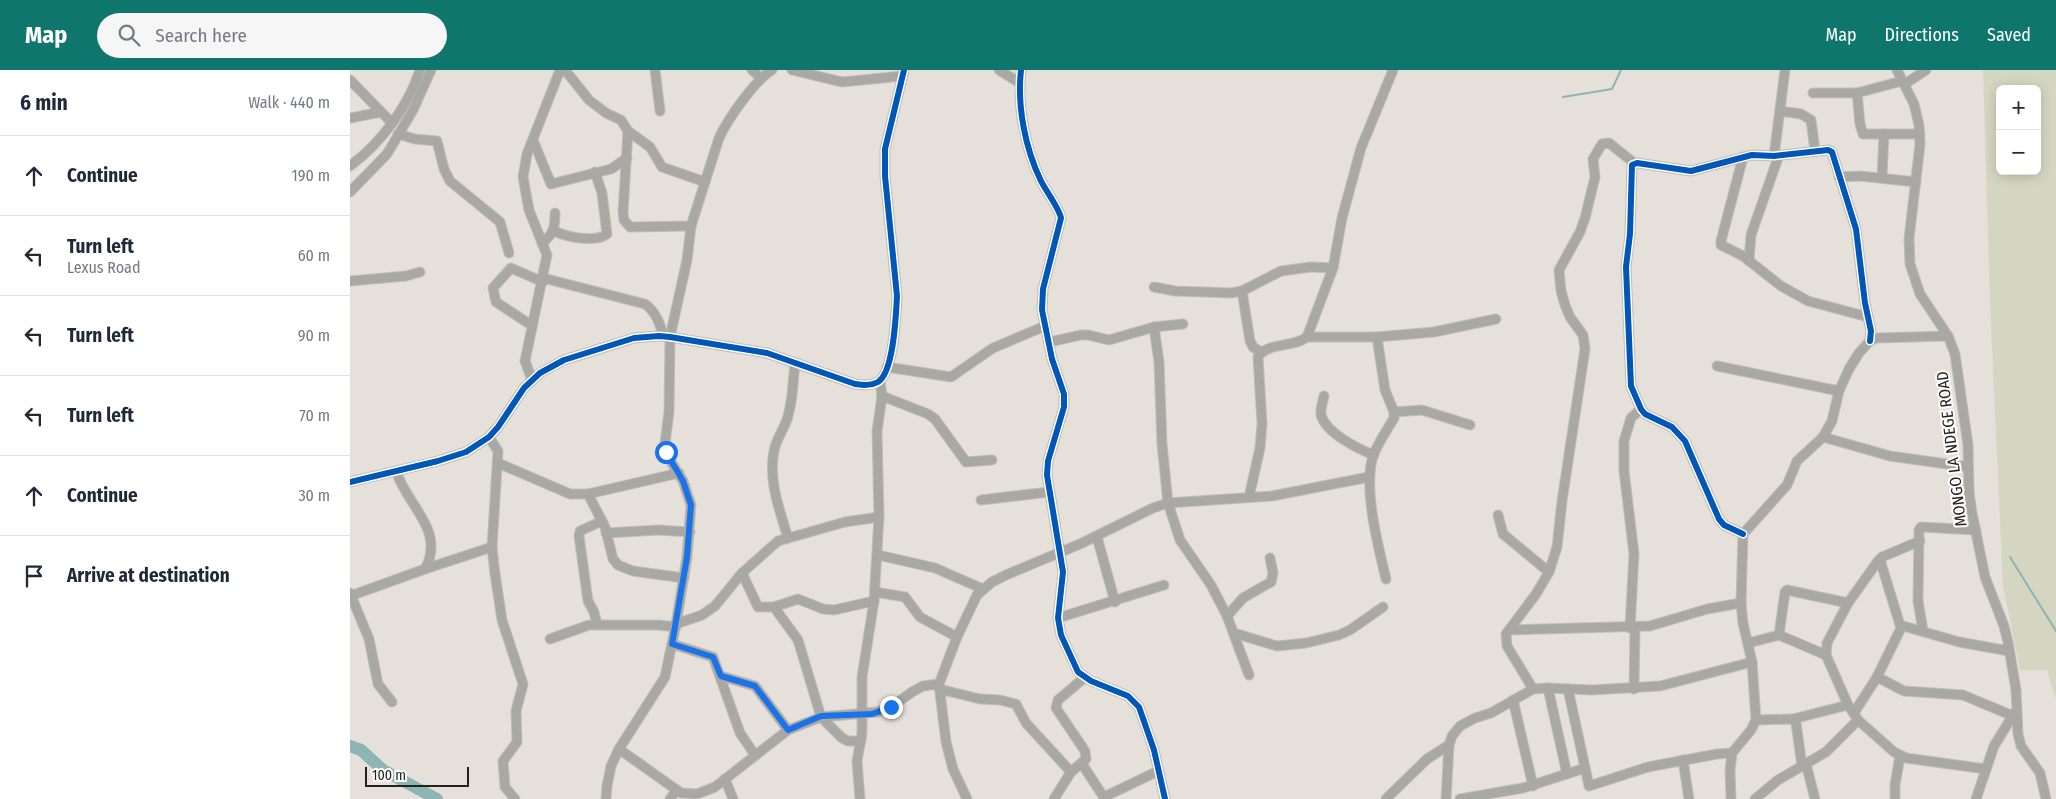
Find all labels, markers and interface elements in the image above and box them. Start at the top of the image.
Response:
search box [97,13,447,58]
text: Map [25,21,67,49]
icon: search [115,21,143,49]
text: Search here [155,24,247,47]
text: Map [1825,24,1857,46]
text: Directions [1885,24,1959,46]
text: Saved [1987,24,2031,46]
map controls [1996,85,2041,175]
button: + [1996,85,2041,130]
text: 6 min [20,90,68,116]
text: Walk · 440 m [248,93,330,112]
button: − [1996,130,2041,175]
icon: ahead [20,162,48,190]
text: Continue [67,164,138,187]
text: 190 m [292,166,330,185]
text: Turn left [67,235,134,258]
icon: left [20,242,48,270]
text: 60 m [298,246,330,265]
text: Lexus Road [67,258,141,277]
icon: left [20,322,48,350]
text: Turn left [67,324,134,347]
text: 90 m [298,326,330,345]
street label: MONGO LA NDEGE ROAD [1933,370,1970,528]
icon: left [20,402,48,430]
text: Turn left [67,404,134,427]
text: 70 m [299,406,330,425]
route start [655,441,678,464]
icon: ahead [20,482,48,510]
text: Continue [67,484,138,507]
text: 30 m [298,486,330,505]
icon: arrive [20,562,48,590]
text: Arrive at destination [67,564,230,587]
route end [880,696,903,719]
scale bar [365,764,469,787]
text: 100 m [372,767,406,784]

